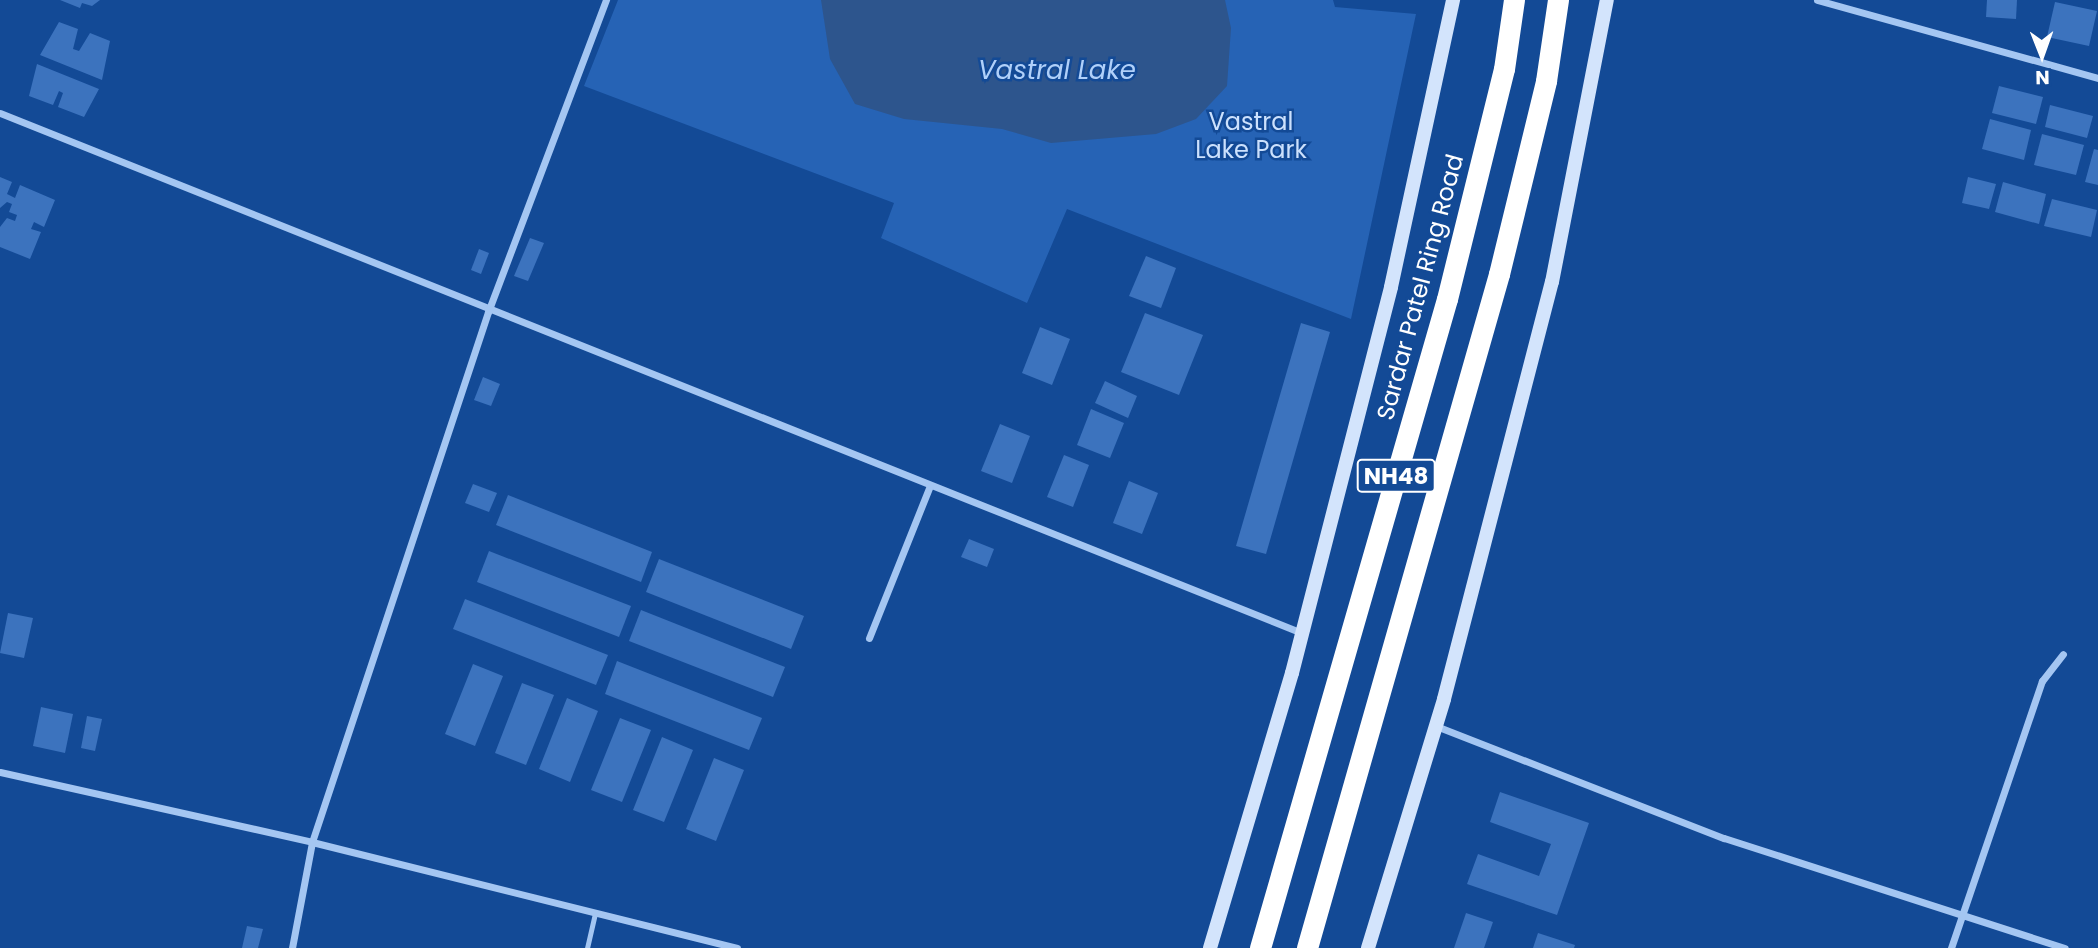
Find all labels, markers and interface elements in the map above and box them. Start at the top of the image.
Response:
north arrow [2007,21,2077,91]
water label: Vastral Lake [978,55,1136,87]
text: N [2035,64,2050,91]
park label: Vastral Lake Park [1195,108,1307,164]
street label: Sardar Patel Ring Road [1371,151,1469,423]
road number: NH48 [1356,456,1436,496]

